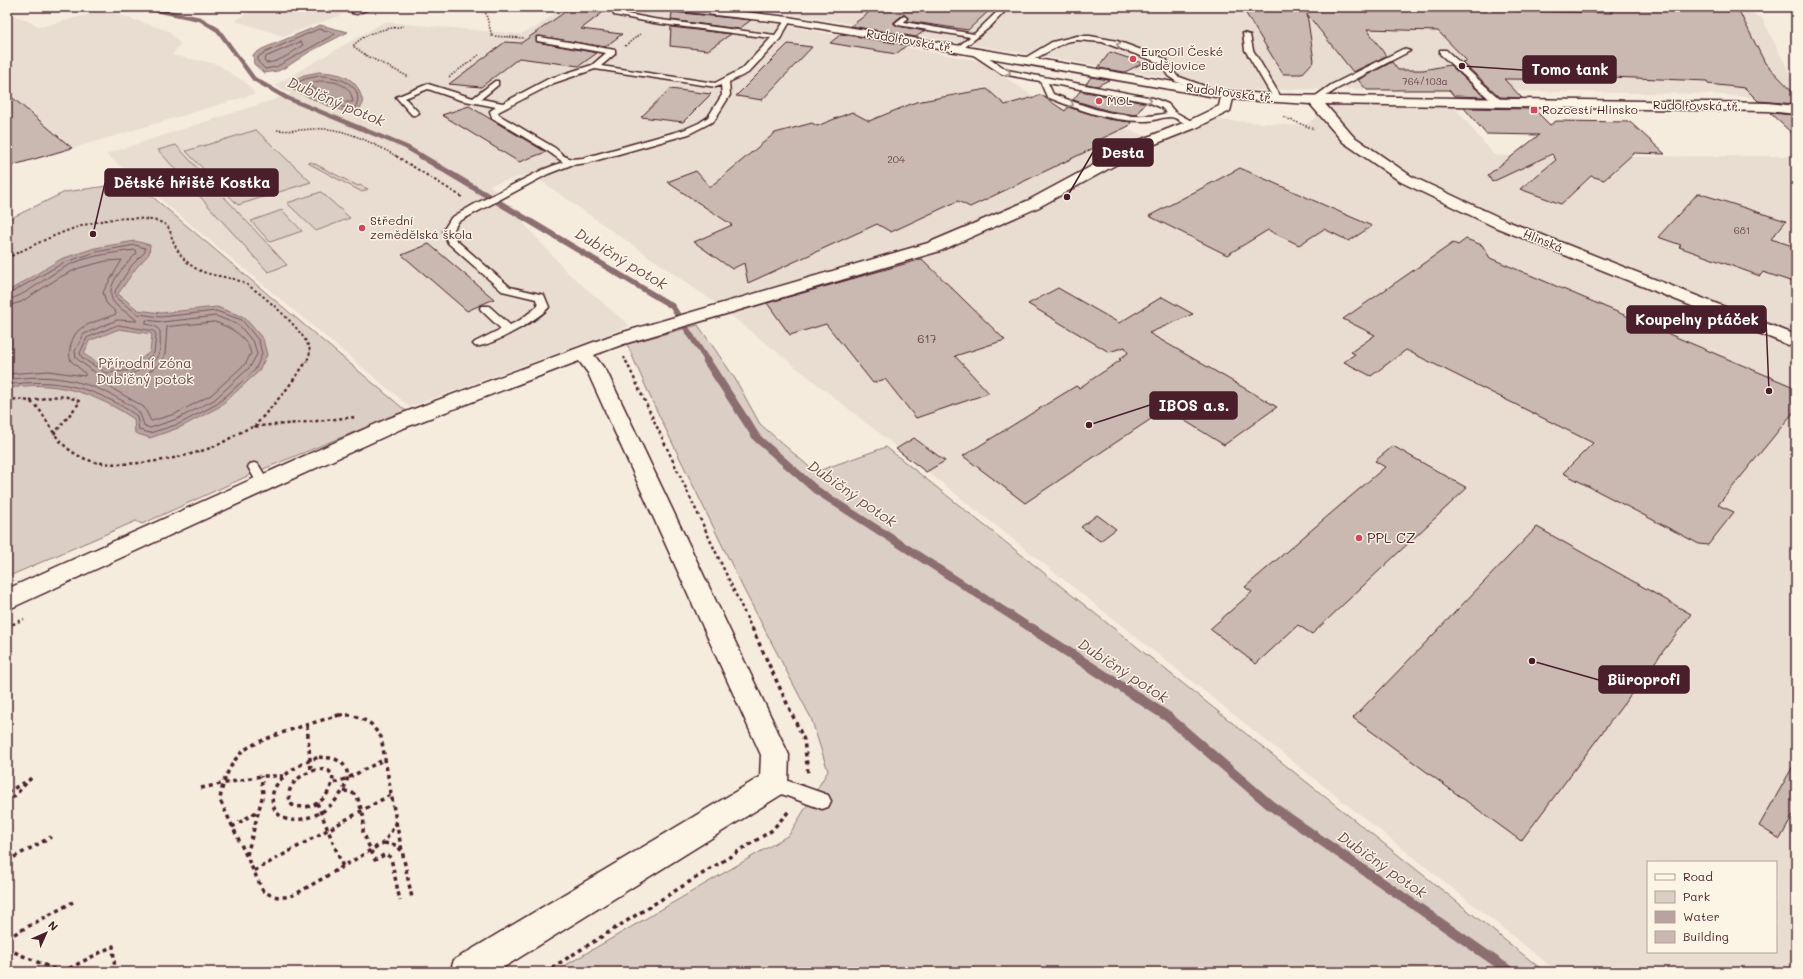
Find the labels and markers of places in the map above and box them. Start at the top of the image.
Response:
place label: EuroOil České Budějovice [1141,43,1223,73]
marker: EuroOil České Budějovice [1128,54,1138,64]
callout: Tomo tank [1523,56,1616,83]
place label: MOL [1107,92,1133,108]
marker: MOL [1094,96,1104,106]
place label: Rozcestí Hlinsko [1542,101,1638,117]
marker: Rozcestí Hlinsko [1529,105,1539,115]
callout: Desta [1093,139,1153,166]
callout: Dětské hřiště Kostka [105,169,278,196]
place label: Střední zemědělská škola [370,212,472,242]
marker: Střední zemědělská škola [357,223,367,233]
callout: Koupelny ptáček [1627,306,1766,333]
callout: IBOS a.s. [1150,392,1237,419]
place label: PPL CZ [1367,528,1415,547]
marker: PPL CZ [1354,533,1364,543]
callout: Büroprofi [1599,666,1689,693]

